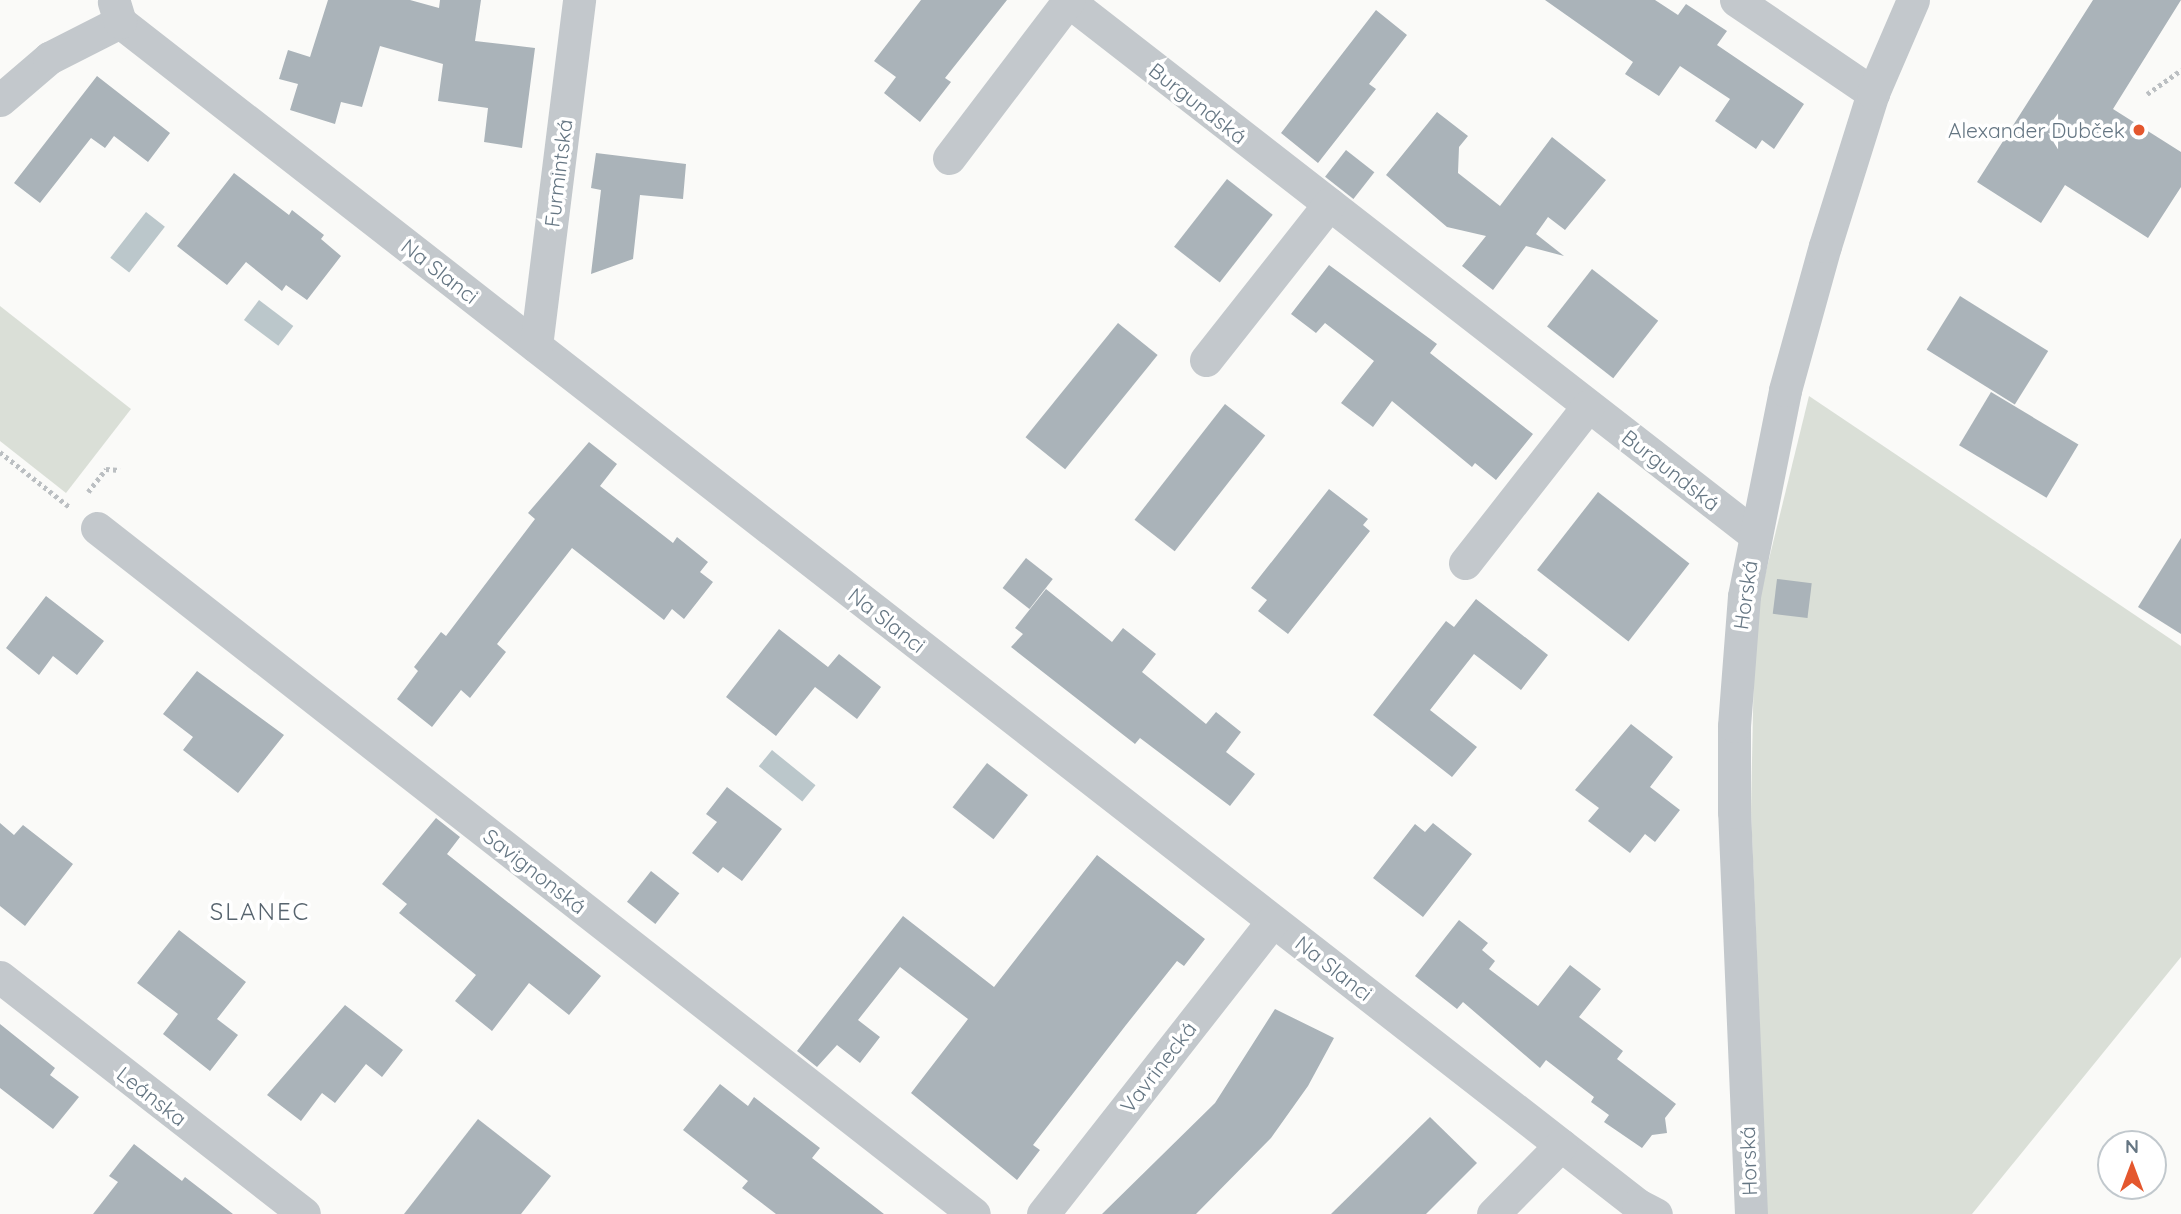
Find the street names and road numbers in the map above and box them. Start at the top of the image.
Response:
street label: Burgundská [1144,57,1252,149]
street label: Furmintská [539,118,577,228]
street label: Na Slanci [397,233,483,309]
street label: Burgundská [1617,424,1725,516]
street label: Horská [1728,559,1762,631]
street label: Na Slanci [844,582,930,658]
street label: Savignonská [479,823,591,919]
street label: Na Slanci [1291,930,1377,1006]
street label: Vavrinecká [1115,1016,1201,1118]
street label: Leánska [112,1061,192,1131]
street label: Horská [1734,1126,1762,1196]

